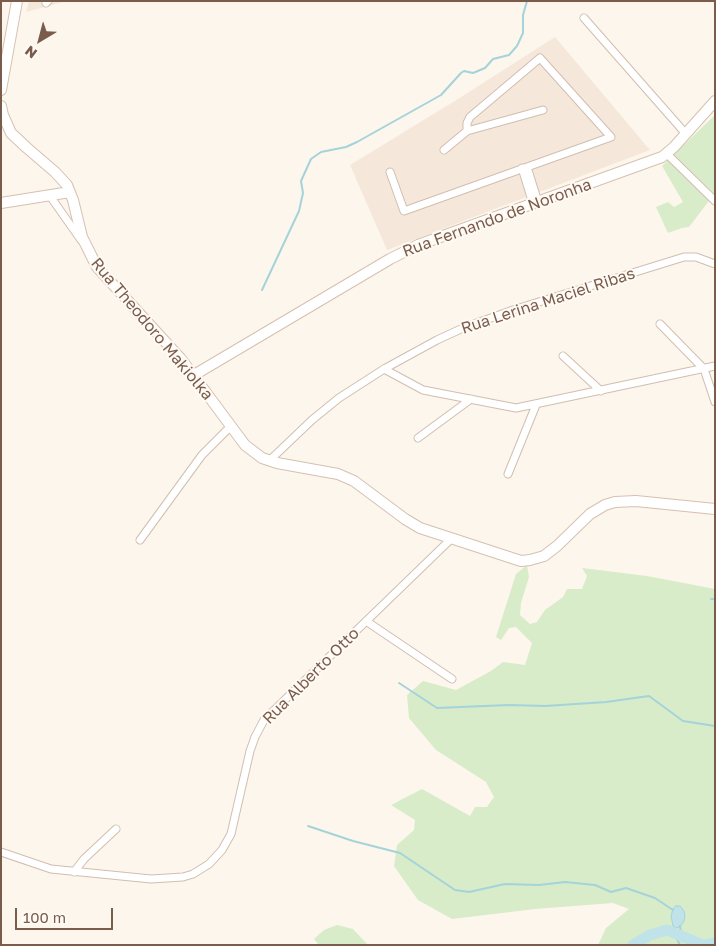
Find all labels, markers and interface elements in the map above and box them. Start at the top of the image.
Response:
north arrow [15,15,65,65]
text: N [21,42,40,62]
street label: Rua Fernando de Noronha [400,175,594,261]
street label: Rua Theodoro Makiolka [87,254,217,404]
street label: Rua Lerina Maciel Ribas [459,264,637,338]
street label: Rua Alberto Otto [259,624,363,728]
scale bar [18,898,115,930]
text: 100 m [23,908,66,926]

